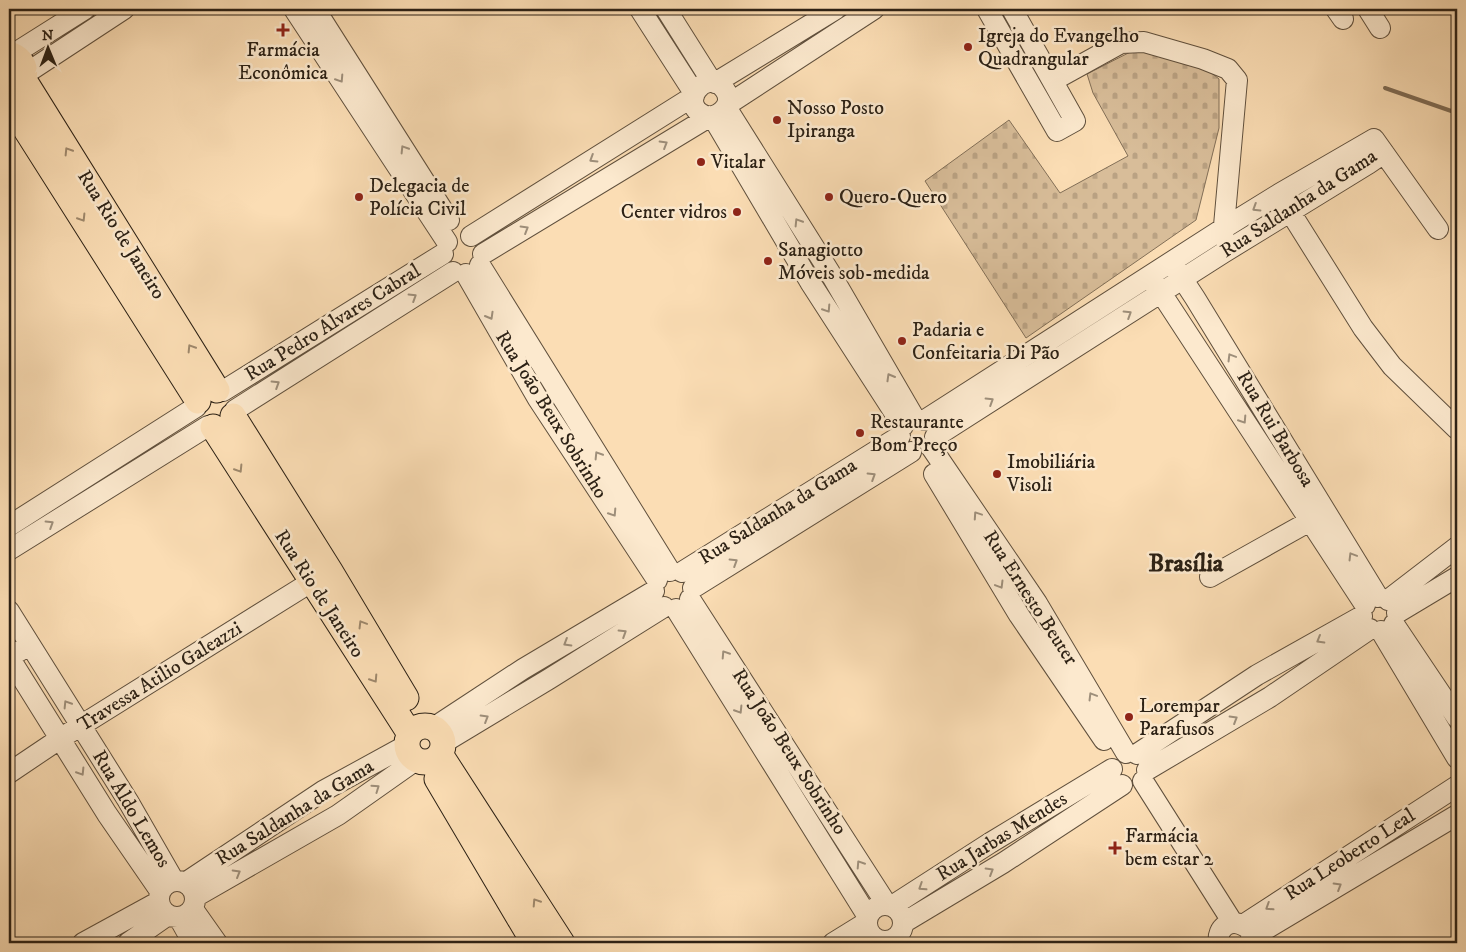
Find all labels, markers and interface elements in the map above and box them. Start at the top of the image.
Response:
north arrow [22,22,72,72]
marker: Farmácia Econômica [277,24,289,36]
place label: Igreja do Evangelho Quadrangular [978,24,1139,72]
text: N [42,27,54,45]
place label: Farmácia Econômica [238,38,328,86]
marker: Igreja do Evangelho Quadrangular [962,41,974,53]
one-way arrow [334,73,343,82]
place label: Nosso Posto Ipiranga [787,96,884,144]
marker: Nosso Posto Ipiranga [771,114,783,126]
one-way arrow [658,141,667,151]
street label: Rua Saldanha da Gama [1216,144,1382,264]
one-way arrow [401,145,410,155]
one-way arrow [65,147,75,156]
place label: Vitalar [710,150,766,175]
one-way arrow [590,153,599,163]
marker: Vitalar [695,156,707,168]
street label: Rua Rio de Janeiro [71,166,171,304]
place label: Delegacia de Polícia Civil [369,174,469,222]
place label: Quero-Quero [839,185,947,210]
marker: Delegacia de Polícia Civil [353,191,365,203]
marker: Quero-Quero [823,191,835,203]
place label: Center vidros [621,200,727,225]
one-way arrow [1252,202,1262,211]
marker: Center vidros [731,206,743,218]
one-way arrow [75,212,85,221]
one-way arrow [795,218,805,227]
one-way arrow [519,226,528,235]
place label: Sanagiotto Móveis sob-medida [778,238,930,286]
marker: Sanagiotto Móveis sob-medida [762,255,774,267]
street label: Rua Pedro Alvares Cabral [241,259,425,387]
one-way arrow [408,294,417,303]
one-way arrow [820,303,830,312]
one-way arrow [484,311,494,320]
one-way arrow [1122,311,1131,321]
place label: Padaria e Confeitaria Di Pão [912,318,1060,366]
street label: Rua João Beux Sobrinho [489,327,613,503]
marker: Padaria e Confeitaria Di Pão [896,335,908,347]
one-way arrow [188,345,197,354]
one-way arrow [1228,354,1238,363]
street label: Rua Rui Barbosa [1231,366,1320,492]
one-way arrow [887,373,897,382]
one-way arrow [270,381,279,390]
one-way arrow [985,398,994,408]
place label: Restaurante Bom Preço [870,410,964,458]
one-way arrow [1237,414,1246,423]
marker: Restaurante Bom Preço [854,427,866,439]
place label: Imobiliária Visoli [1006,450,1096,498]
one-way arrow [595,451,605,460]
street label: Rua Saldanha da Gama [694,453,862,571]
one-way arrow [233,463,242,472]
marker: Imobiliária Visoli [991,468,1003,480]
one-way arrow [867,472,876,482]
one-way arrow [607,508,616,517]
one-way arrow [974,511,983,520]
one-way arrow [45,520,54,530]
street label: Rua Rio de Janeiro [268,525,370,663]
street label: Rua Ernesto Beuter [977,526,1083,671]
district label: Brasília [1149,548,1224,579]
one-way arrow [1349,552,1359,561]
one-way arrow [729,558,738,568]
one-way arrow [994,579,1004,588]
street label: Travessa Atilio Galeazzi [73,616,247,738]
one-way arrow [358,621,368,630]
one-way arrow [618,629,627,639]
one-way arrow [1316,633,1325,643]
one-way arrow [563,637,572,647]
one-way arrow [722,650,732,659]
street label: Rua João Beux Sobrinho [726,664,852,840]
one-way arrow [368,673,377,683]
one-way arrow [1088,693,1098,702]
place label: Lorempar Parafusos [1139,694,1220,742]
one-way arrow [64,701,73,710]
one-way arrow [733,704,742,713]
marker: Lorempar Parafusos [1123,711,1135,723]
one-way arrow [479,714,488,724]
one-way arrow [1228,715,1237,725]
street label: Rua Aldo Lemos [86,746,176,873]
street label: Rua Saldanha da Gama [211,754,379,872]
one-way arrow [75,767,85,776]
one-way arrow [370,785,380,794]
street label: Rua Jarbas Mendes [932,787,1072,887]
street label: Rua Leoberto Leal [1280,803,1420,907]
place label: Farmácia bem estar 2 [1125,824,1214,872]
marker: Farmácia bem estar 2 [1109,842,1121,854]
one-way arrow [857,861,867,870]
one-way arrow [984,867,993,877]
one-way arrow [232,869,241,879]
one-way arrow [919,881,928,890]
one-way arrow [1333,883,1342,893]
one-way arrow [533,898,542,908]
one-way arrow [1266,901,1275,911]

